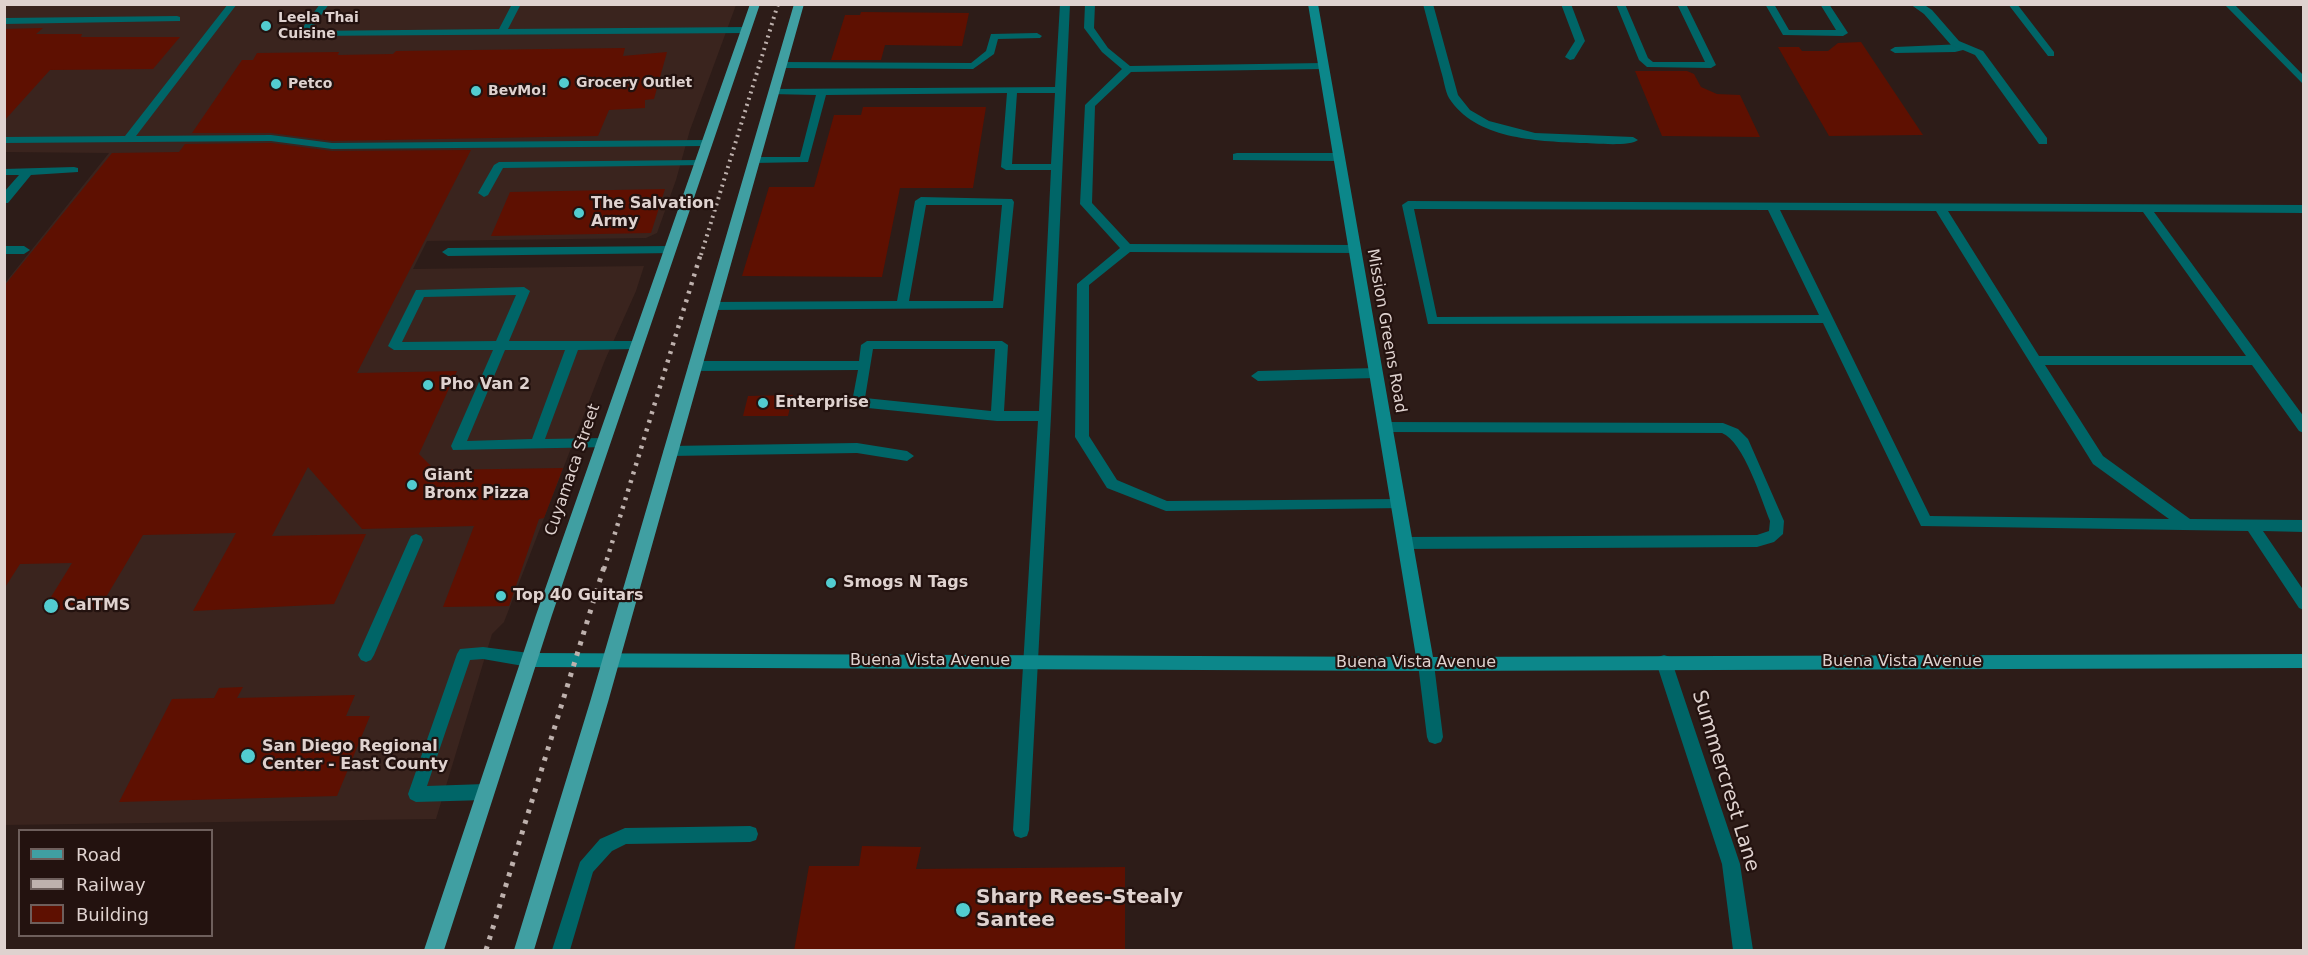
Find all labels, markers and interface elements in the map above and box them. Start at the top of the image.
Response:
place label: Leela Thai Cuisine [278,10,359,42]
marker: Leela Thai Cuisine [259,19,273,33]
place label: Grocery Outlet [576,75,692,91]
place label: Petco [288,76,332,92]
marker: Grocery Outlet [557,76,571,90]
marker: Petco [269,77,283,91]
place label: BevMo! [488,83,547,99]
marker: BevMo! [469,84,483,98]
place label: The Salvation Army [591,194,714,232]
marker: The Salvation Army [572,206,586,220]
street label: Mission Greens Road [1362,247,1410,415]
place label: Pho Van 2 [440,375,530,395]
marker: Pho Van 2 [421,378,435,392]
place label: Enterprise [775,393,869,413]
marker: Enterprise [756,396,770,410]
street label: Cuyamaca Street [541,402,605,538]
place label: Giant Bronx Pizza [424,466,529,504]
marker: Giant Bronx Pizza [405,478,419,492]
place label: Smogs N Tags [843,573,968,593]
marker: Smogs N Tags [824,576,838,590]
place label: Top 40 Guitars [513,586,644,606]
marker: Top 40 Guitars [494,589,508,603]
place label: CalTMS [64,596,130,616]
marker: CalTMS [42,597,60,615]
street label: Buena Vista Avenue [850,651,1010,671]
street label: Buena Vista Avenue [1822,652,1982,672]
street label: Buena Vista Avenue [1336,653,1496,673]
street label: Summercrest Lane [1686,687,1764,875]
place label: San Diego Regional Center - East County [262,737,448,775]
marker: San Diego Regional Center - East County [239,747,257,765]
legend [18,829,213,937]
text: Road [76,844,121,865]
text: Railway [76,874,146,895]
place label: Sharp Rees-Stealy Santee [976,886,1183,933]
marker: Sharp Rees-Stealy Santee [954,901,972,919]
text: Building [76,904,149,925]

